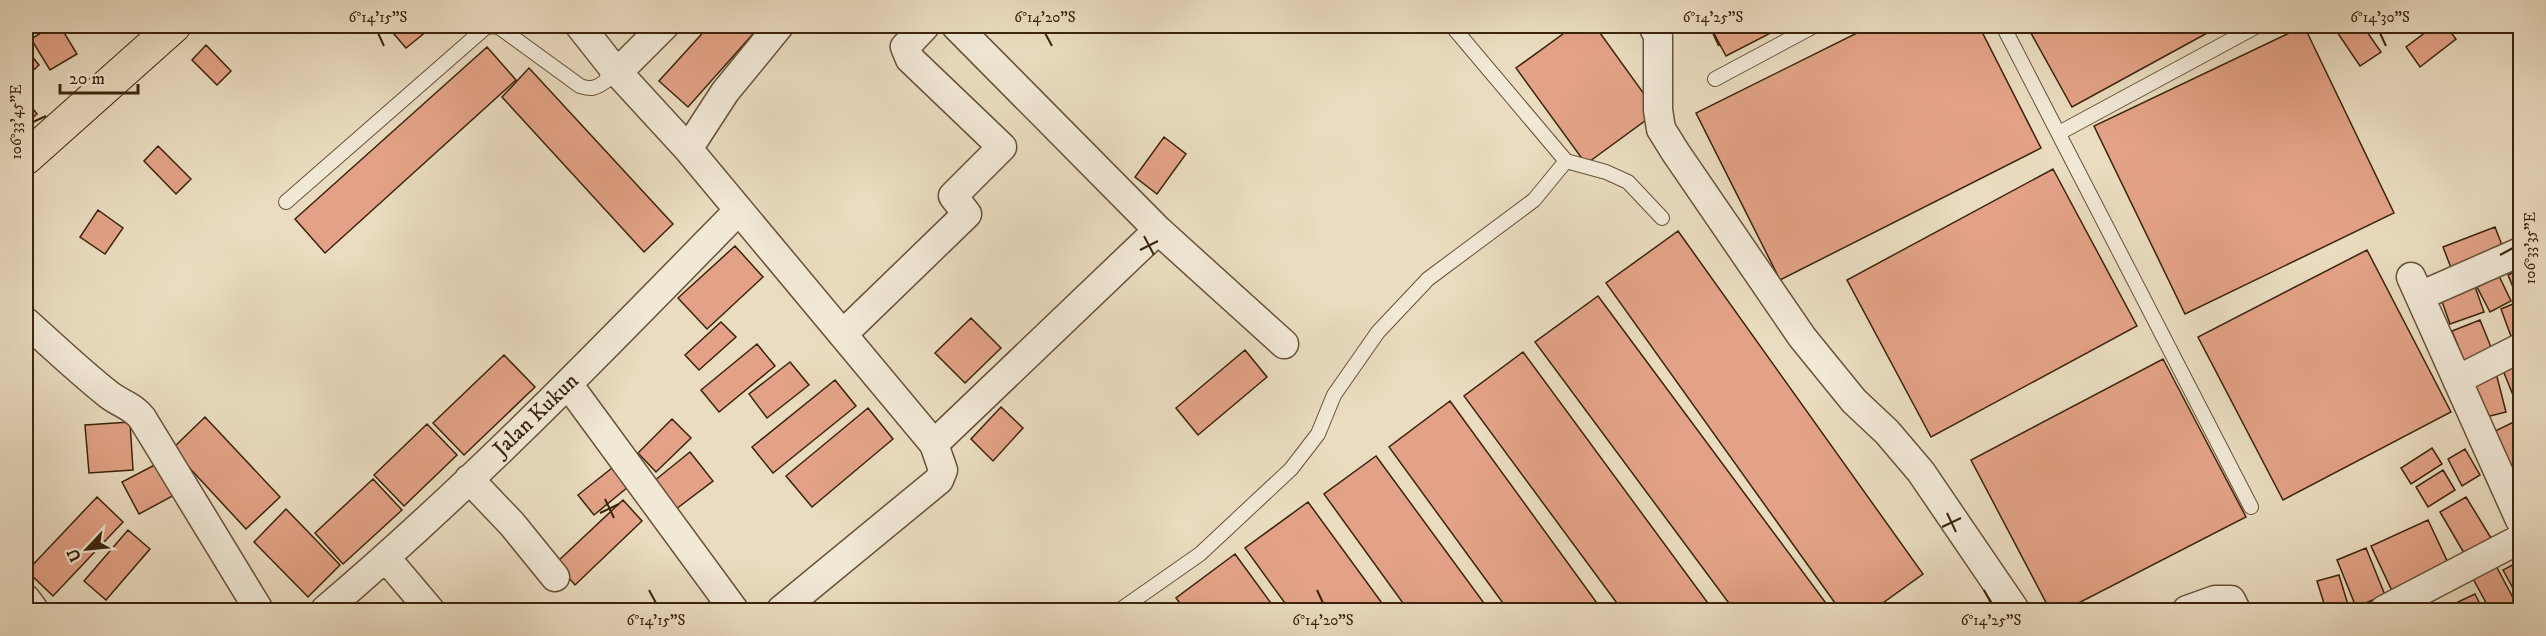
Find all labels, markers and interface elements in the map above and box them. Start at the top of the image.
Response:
text: 6°14'15"S [349,8,408,27]
text: 6°14'20"S [1014,8,1076,27]
text: 6°14'25"S [1683,8,1743,27]
text: 6°14'30"S [2350,8,2410,27]
scale bar [60,57,138,95]
text: 20 m [69,68,105,90]
text: 106°33'45"E [7,84,26,160]
text: 106°33'35"E [2521,211,2540,284]
street label: Jalan Kukun [486,367,585,464]
north arrow [57,519,117,579]
text: U [62,545,86,565]
text: 6°14'15"S [627,611,686,630]
text: 6°14'20"S [1292,611,1354,630]
text: 6°14'25"S [1961,611,2021,630]

